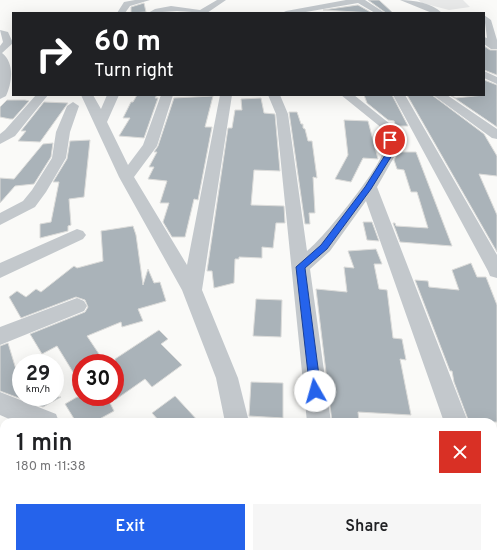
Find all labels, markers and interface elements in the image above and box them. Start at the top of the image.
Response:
text: 60 m [94,25,161,61]
icon: right [28,28,80,80]
text: Turn right [94,60,174,83]
pin [373,123,407,157]
icon: arrive [379,129,401,151]
speed limit sign: 30 [72,354,124,406]
text: 29 [26,362,50,388]
position arrow [294,370,336,412]
text: km/h [26,383,50,396]
text: 1 min [16,429,73,459]
button: close [439,431,481,473]
text: 180 m · 11:38 [16,459,86,475]
button: Exit [16,504,245,550]
button: Share [253,504,481,550]

